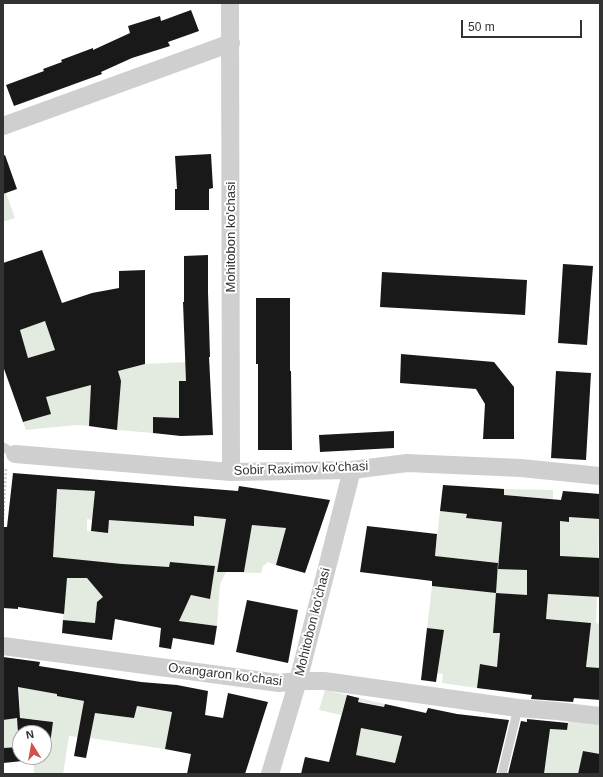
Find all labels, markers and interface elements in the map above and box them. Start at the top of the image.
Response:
scale bar [463,12,584,38]
text: 50 m [468,20,495,34]
street label: Mohitobon ko'chasi [223,182,239,292]
street label: Sobir Raximov ko'chasi [233,459,369,479]
street label: Mohitobon ko'chasi [292,566,334,678]
street label: Oxangaron ko'chasi [167,660,283,690]
north arrow [12,725,52,765]
text: N [25,728,35,741]

